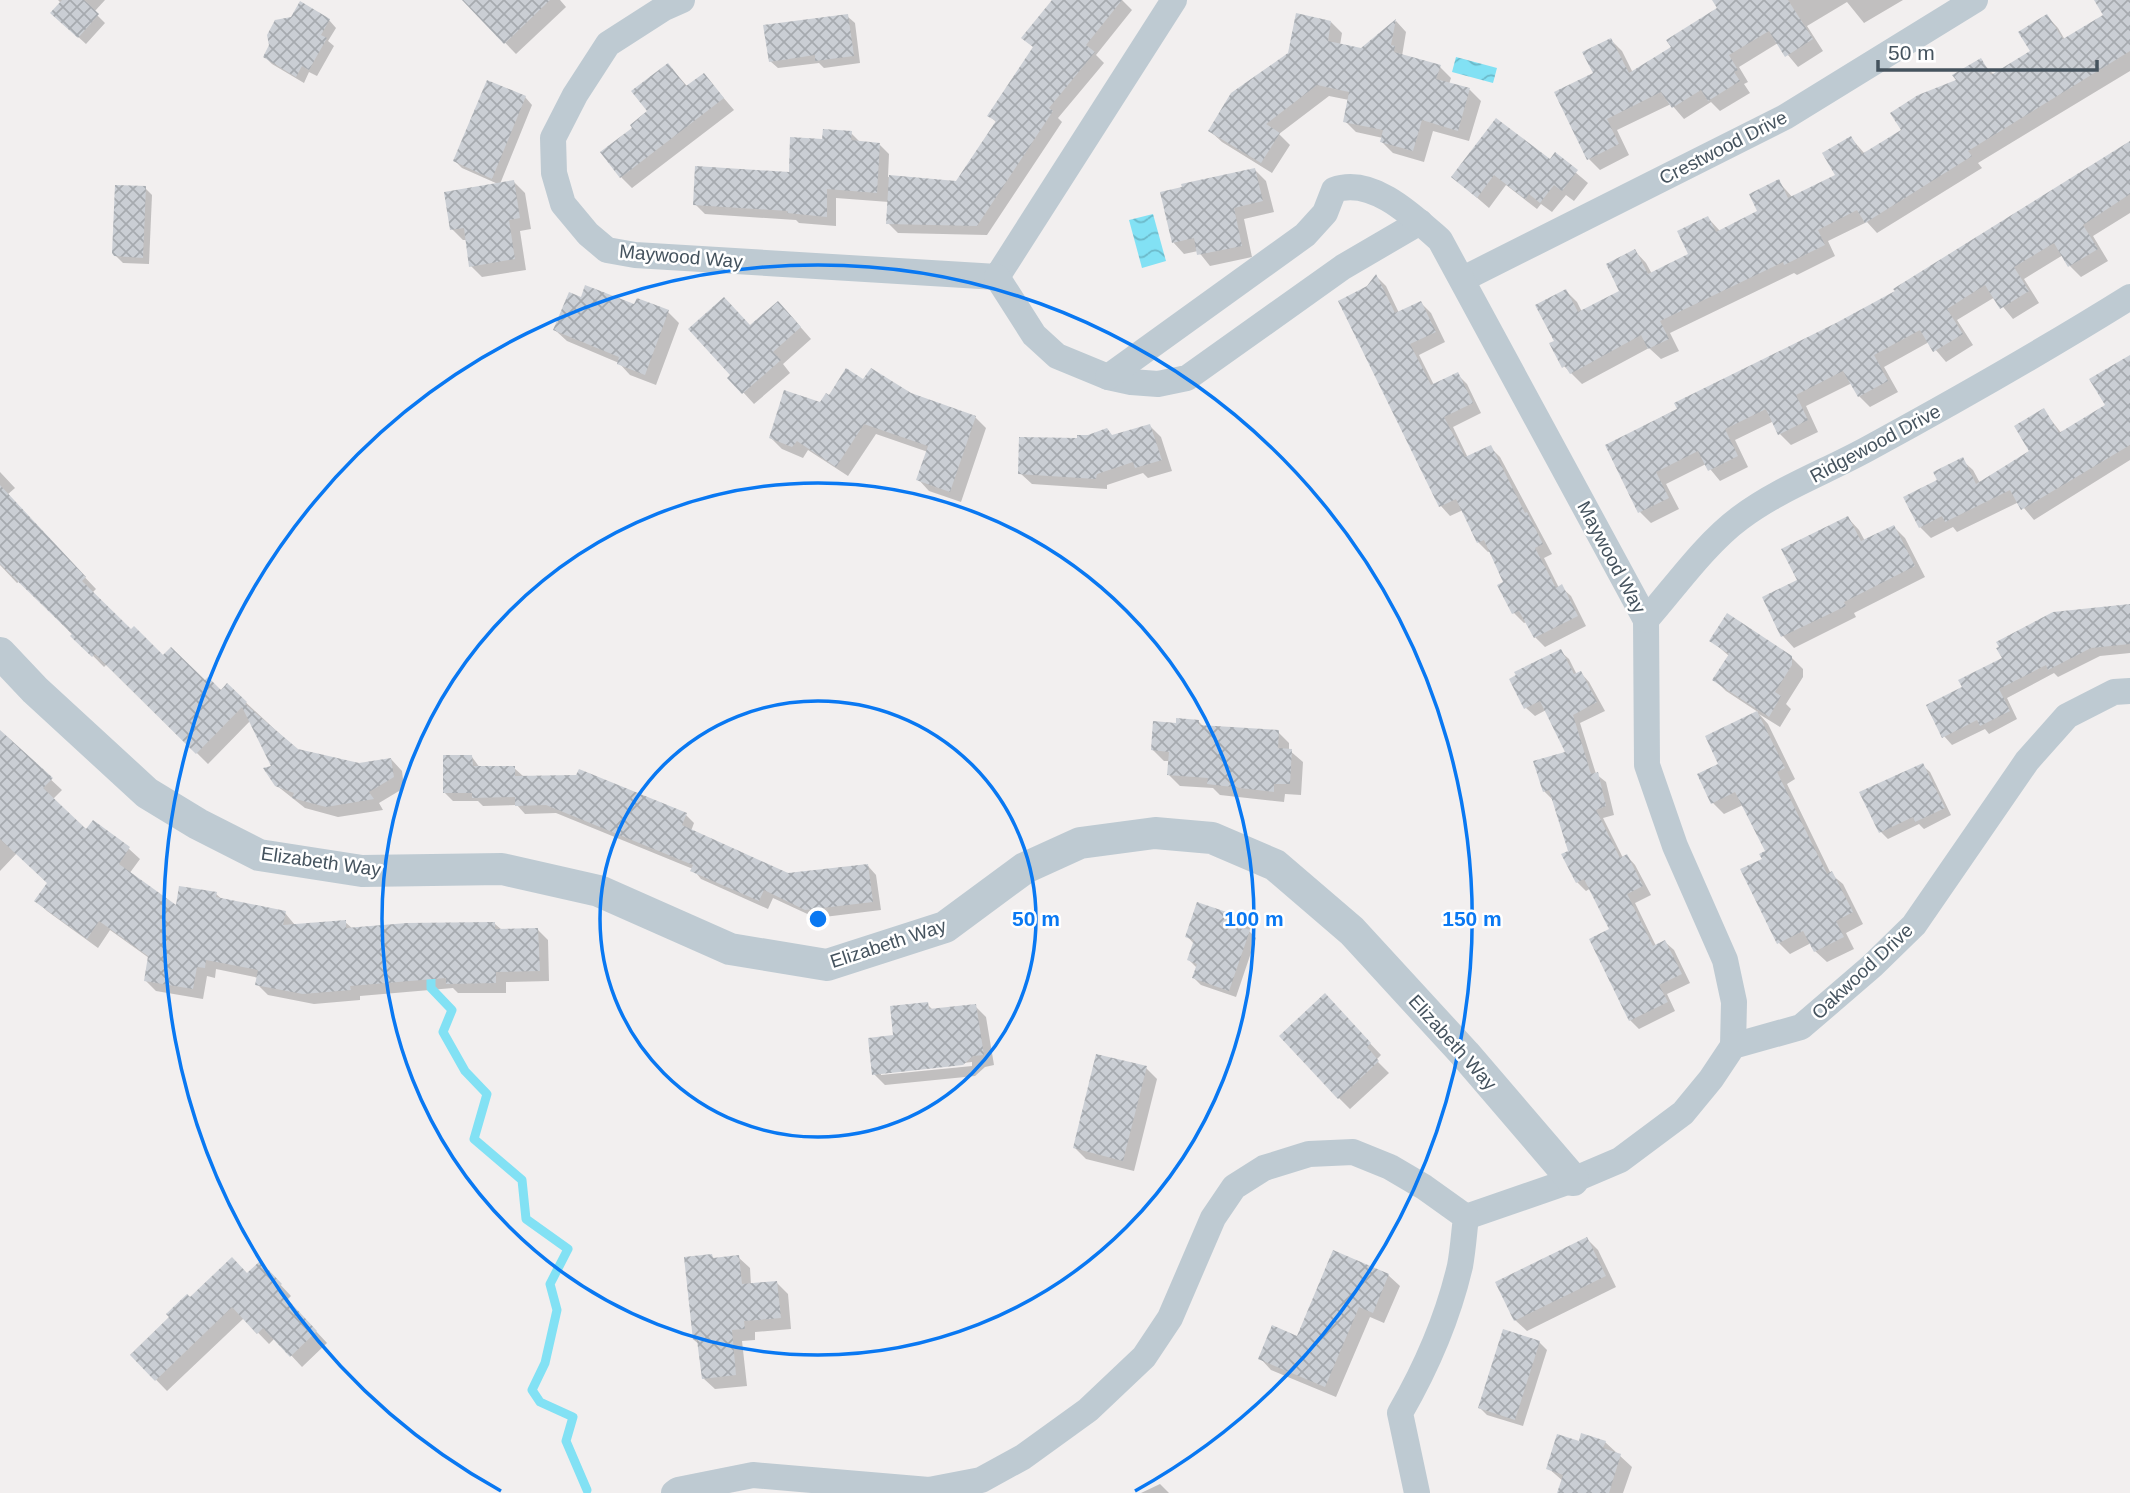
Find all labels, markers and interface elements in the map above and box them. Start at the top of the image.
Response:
scale bar [1878,28,2097,72]
text: 50 m [1888,41,1935,64]
street label: Crestwood Drive [1656,106,1791,189]
street label: Maywood Way [618,241,744,272]
street label: Ridgewood Drive [1806,400,1944,487]
street label: Maywood Way [1573,498,1650,617]
street label: Elizabeth Way [260,843,383,880]
centre of rings [806,907,830,931]
text: 50 m [1012,907,1060,930]
text: 100 m [1224,907,1284,930]
text: 150 m [1442,907,1502,930]
street label: Elizabeth Way [827,915,949,972]
street label: Oakwood Drive [1808,919,1917,1023]
street label: Elizabeth Way [1404,990,1501,1095]

